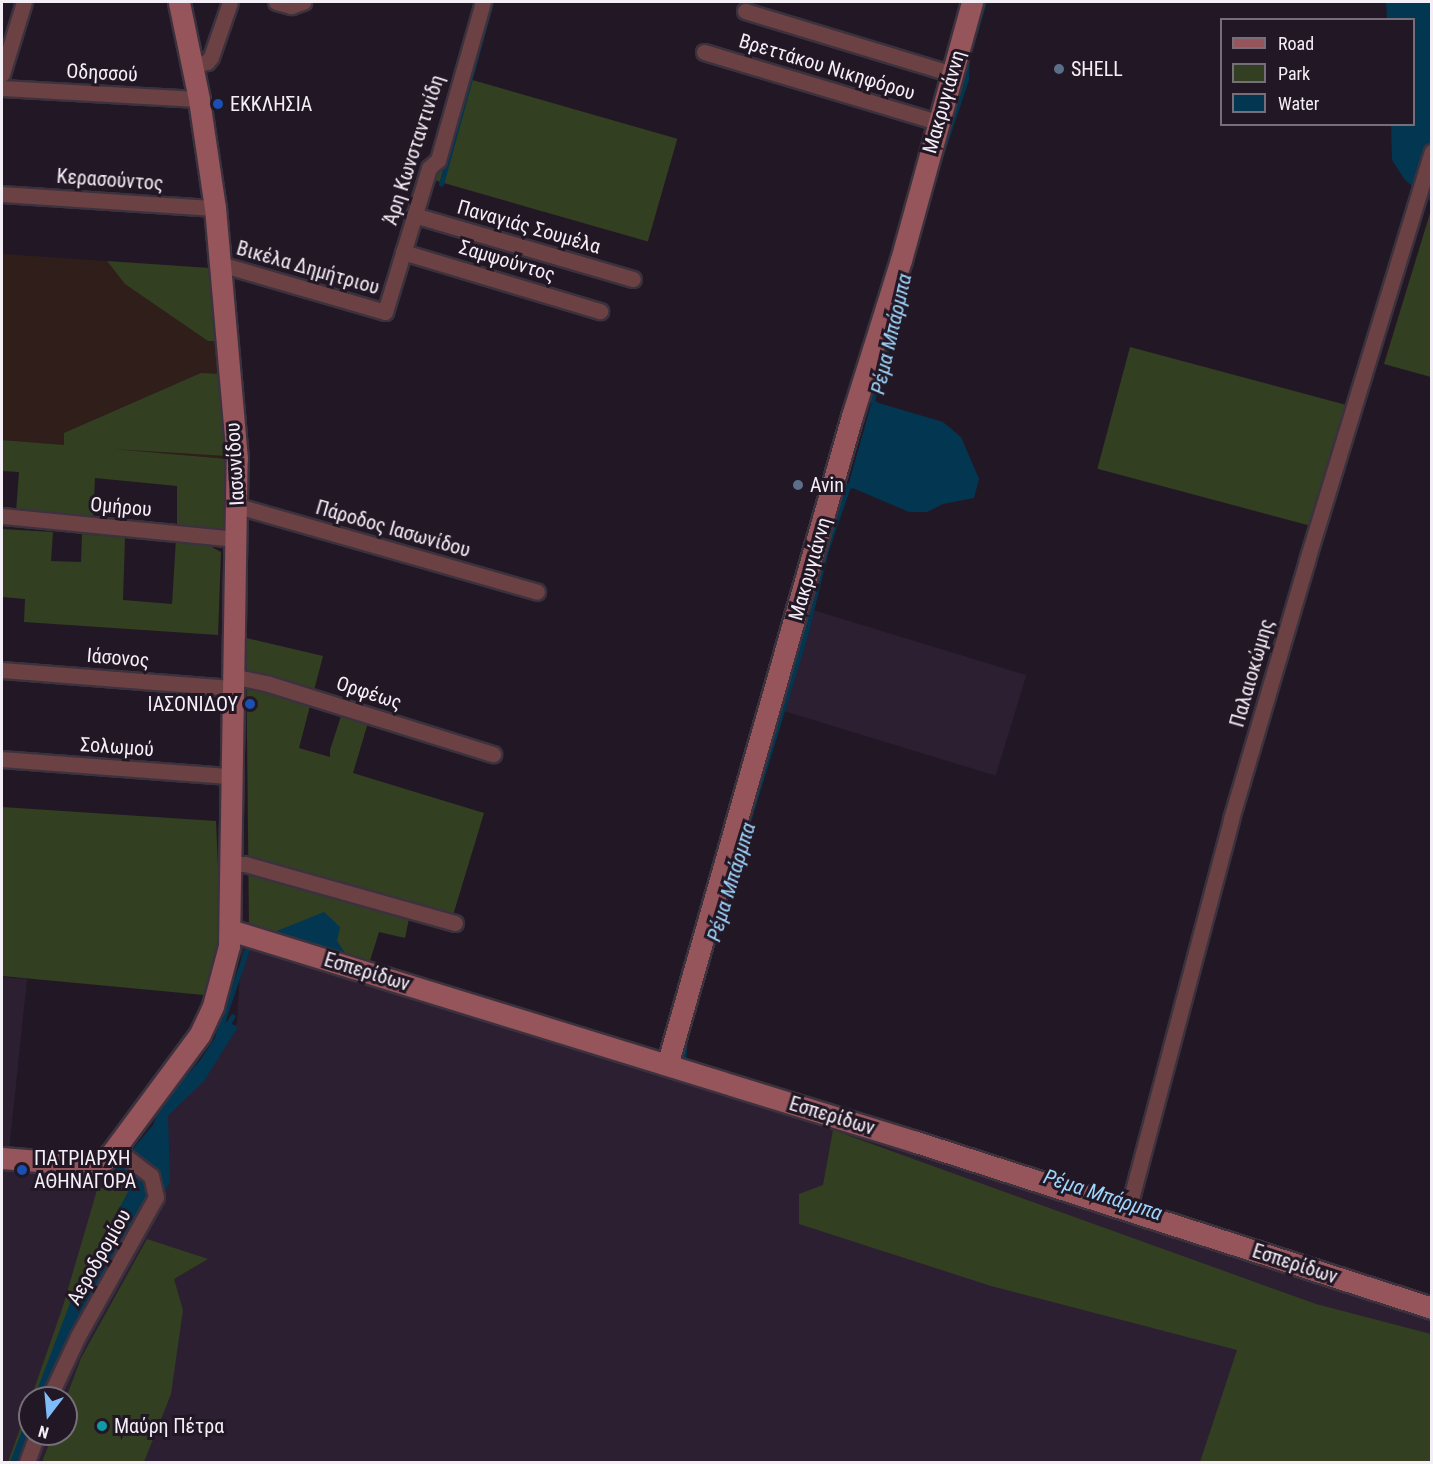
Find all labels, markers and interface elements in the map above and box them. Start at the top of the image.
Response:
legend [1220,18,1415,126]
street label: Βρεττάκου Νικηφόρου [736,29,918,105]
text: Road [1278,33,1314,54]
street label: Μακρυγιάννη [918,48,970,156]
place label: SHELL [1071,57,1123,81]
street label: Οδησσού [66,59,138,87]
marker: SHELL [1052,62,1066,76]
text: Park [1278,63,1310,84]
street label: Άρη Κωνσταντινίδη [378,72,450,228]
place label: ΕΚΚΛΗΣΙΑ [230,92,312,116]
text: Water [1278,93,1319,114]
marker: ΕΚΚΛΗΣΙΑ [211,97,225,111]
street label: Κερασούντος [56,164,164,196]
street label: Παναγιάς Σουμέλα [455,195,603,259]
street label: Σαμψούντος [456,235,558,287]
street label: Βικέλα Δημήτριου [234,236,382,300]
water label: Ρέμα Μπάρμπα [865,271,917,397]
street label: Ιασωνίδου [221,422,249,506]
place label: Avin [810,473,844,497]
marker: Avin [791,478,805,492]
street label: Ομήρου [89,492,153,522]
street label: Πάροδος Ιασωνίδου [313,495,473,563]
street label: Μακρυγιάννη [784,515,836,623]
street label: Παλαιοκώμης [1225,616,1279,730]
street label: Ιάσονος [86,643,150,673]
street label: Ορφέως [333,671,405,715]
place label: ΙΑΣΟΝΙΔΟΥ [148,692,238,716]
marker: ΙΑΣΟΝΙΔΟΥ [243,697,257,711]
street label: Σολωμού [79,732,155,762]
water label: Ρέμα Μπάρμπα [701,820,761,944]
street label: Εσπερίδων [321,948,413,996]
street label: Εσπερίδων [786,1092,878,1140]
place label: ΠΑΤΡΙΑΡΧΗ ΑΘΗΝΑΓΟΡΑ [34,1146,136,1193]
marker: ΠΑΤΡΙΑΡΧΗ ΑΘΗΝΑΓΟΡΑ [15,1163,29,1177]
water label: Ρέμα Μπάρμπα [1041,1164,1165,1226]
street label: Αεροδρομίου [62,1205,136,1309]
street label: Εσπερίδων [1249,1239,1341,1289]
north arrow [18,1386,78,1446]
place label: Μαύρη Πέτρα [114,1414,224,1438]
marker: Μαύρη Πέτρα [95,1419,109,1433]
text: N [36,1421,51,1442]

